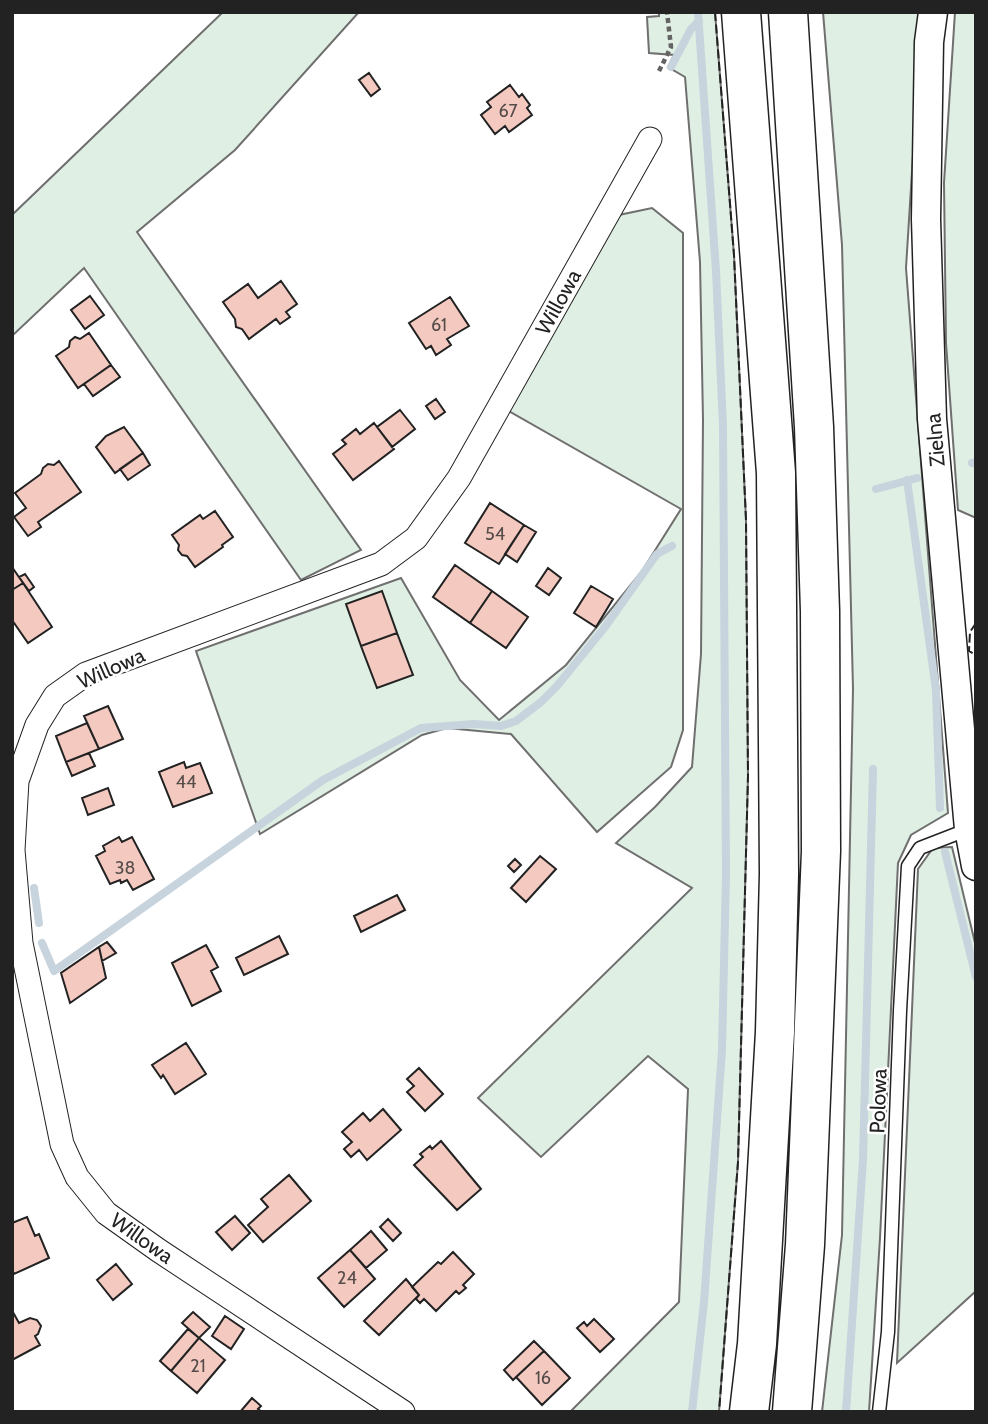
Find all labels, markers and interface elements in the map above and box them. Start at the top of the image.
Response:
house number: 67 [498,100,518,122]
street label: Willowa [530,265,586,339]
house number: 61 [431,314,447,336]
street label: Zielna [920,412,950,468]
house number: 54 [485,523,505,545]
street label: Willowa [74,642,148,694]
house number: 44 [176,771,196,793]
house number: 38 [115,857,135,879]
street label: Polowa [864,1068,892,1134]
street label: Willowa [106,1207,178,1269]
house number: 24 [337,1267,357,1289]
house number: 21 [190,1355,206,1377]
house number: 16 [535,1367,551,1389]

